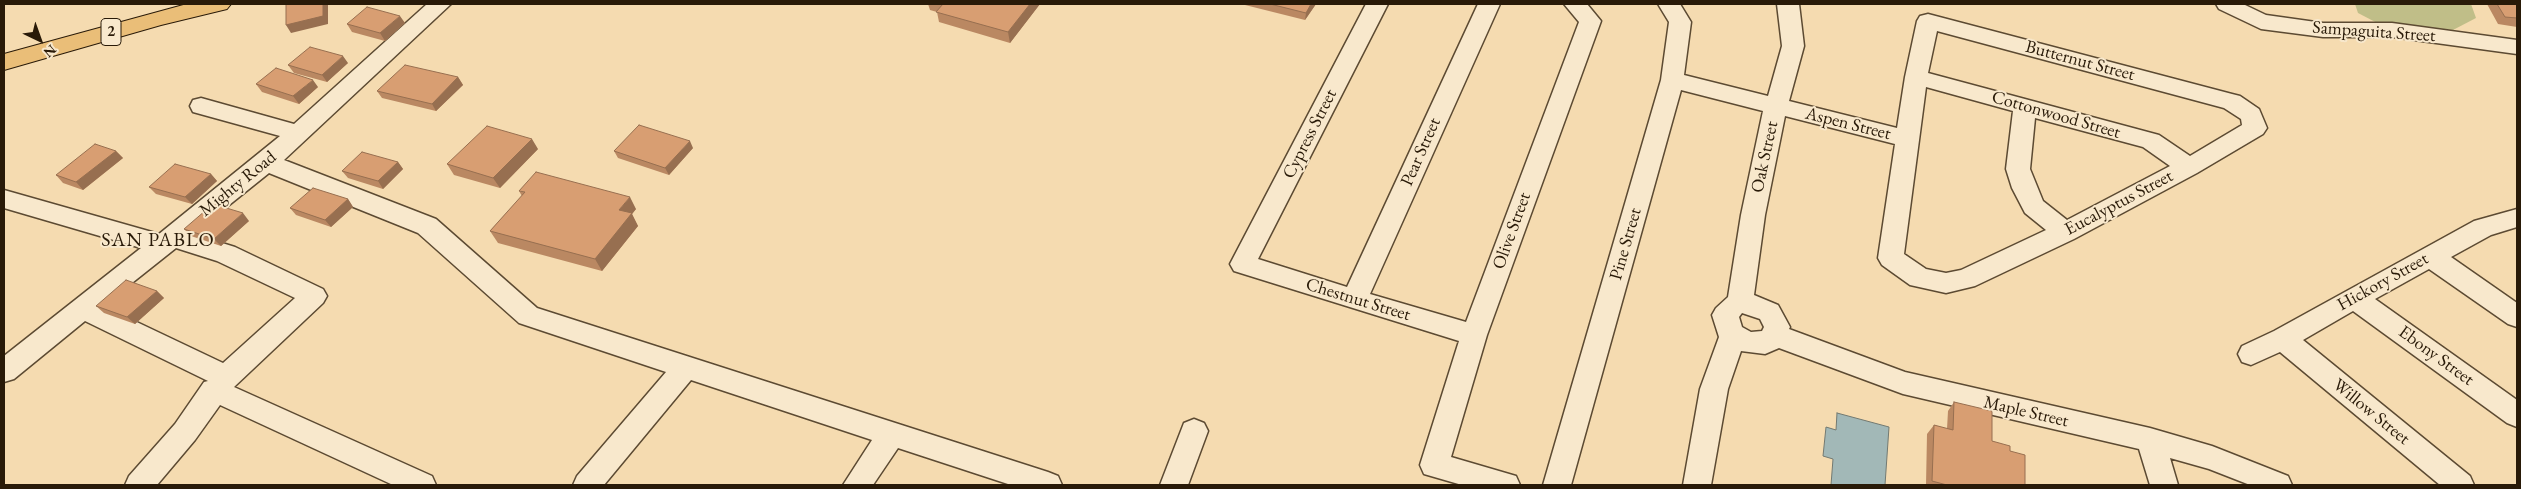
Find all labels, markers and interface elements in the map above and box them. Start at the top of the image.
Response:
north arrow [15,15,65,65]
street label: Sampaguita Street [2312,17,2436,47]
road number: 2 [101,18,121,46]
street label: Butternut Street [2023,36,2137,86]
text: N [40,41,60,62]
street label: Cypress Street [1278,86,1342,182]
street label: Cottonwood Street [1989,86,2123,144]
street label: Aspen Street [1803,103,1893,145]
street label: Pear Street [1396,115,1446,189]
street label: Oak Street [1747,119,1783,195]
street label: Mighty Road [195,146,281,222]
street label: Eucalyptus Street [2061,165,2177,241]
street label: Olive Street [1488,190,1536,272]
street label: Pine Street [1605,205,1647,283]
district label: SAN PABLO [100,229,216,253]
street label: Hickory Street [2334,248,2432,316]
street label: Chestnut Street [1303,274,1413,326]
street label: Ebony Street [2394,321,2478,391]
street label: Willow Street [2328,374,2414,450]
street label: Maple Street [1981,392,2071,432]

